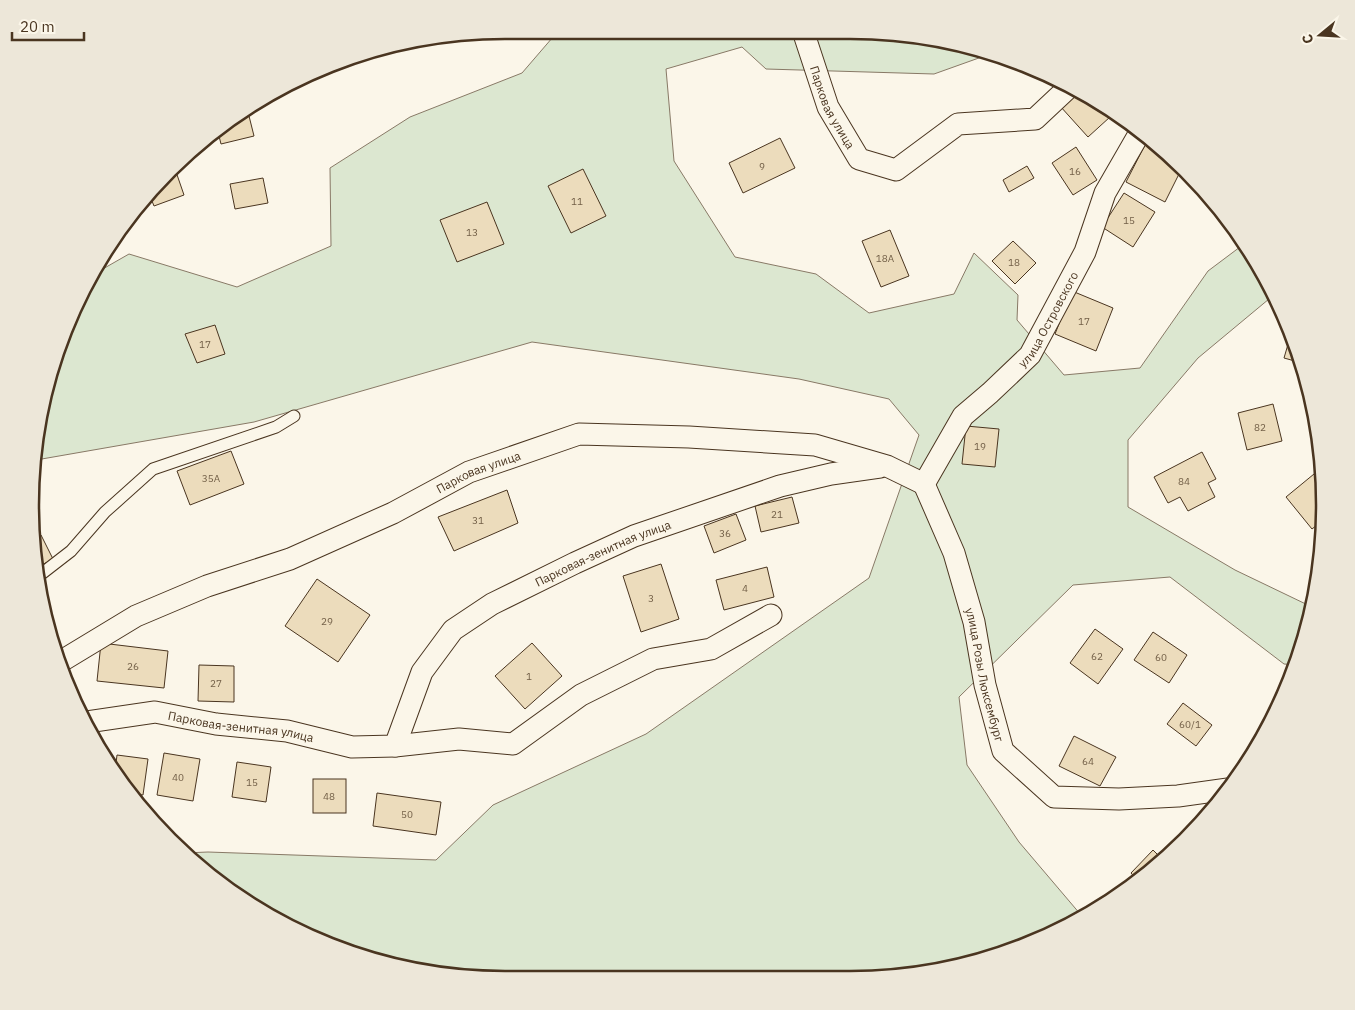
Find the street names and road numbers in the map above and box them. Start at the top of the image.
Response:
street label: Парковая улица [807,64,859,152]
street label: улица Островского [1015,268,1081,370]
street label: Парковая улица [433,447,523,496]
street label: Парковая-зенитная улица [532,516,673,589]
street label: улица Розы Люксембург [963,606,1008,743]
street label: Парковая-зенитная улица [167,707,316,745]

